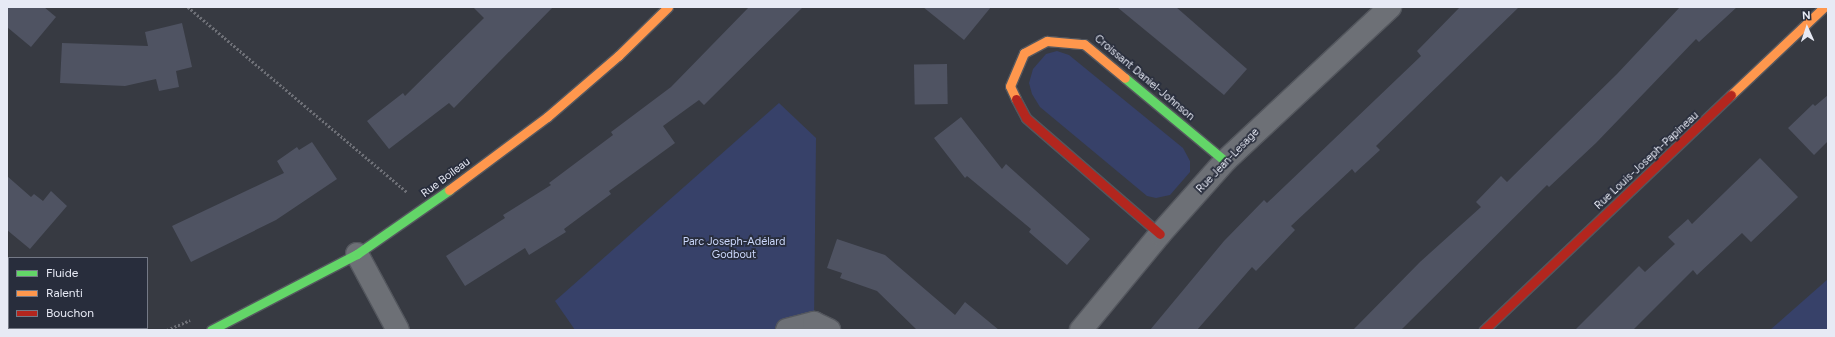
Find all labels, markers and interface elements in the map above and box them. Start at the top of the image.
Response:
north arrow [1787,8,1827,48]
text: N [1802,9,1811,22]
street label: Croissant Daniel-Johnson [1091,32,1197,124]
street label: Rue Louis-Joseph-Papineau [1592,109,1702,213]
street label: Rue Jean-Lesage [1194,126,1262,196]
street label: Rue Boileau [419,155,473,201]
park label: Parc Joseph-Adélard Godbout [683,236,785,262]
legend [8,257,148,329]
text: Fluide [46,266,78,280]
text: Ralenti [46,286,83,300]
text: Bouchon [46,306,94,320]

